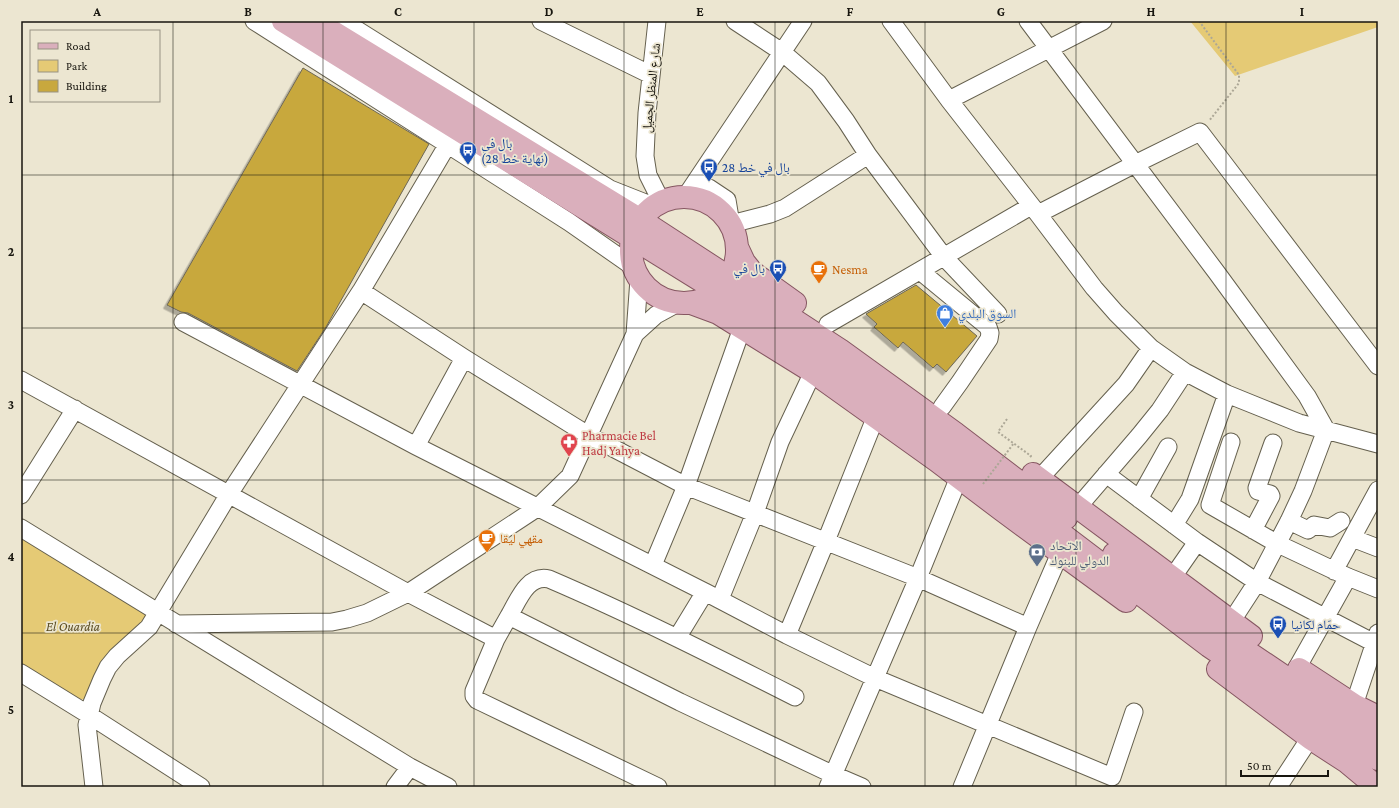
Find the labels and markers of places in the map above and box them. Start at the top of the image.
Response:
place label: بال في (نهاية خط 28) [481,136,549,167]
bus stop icon: بال في (نهاية خط 28) [458,140,478,165]
bus stop icon: بال في خط 28 [699,157,719,182]
place label: بال في خط 28 [722,160,790,178]
bus stop icon: بال في [768,258,788,283]
cafe icon: Nesma [809,259,829,284]
place label: بال في [734,261,765,279]
place label: Nesma [832,262,868,277]
shop icon: السوق البلدي [935,303,955,328]
place label: السوق البلدي [958,306,1016,324]
place label: Pharmacie Bel Hadj Yahya [582,428,656,459]
pharmacy icon: Pharmacie Bel Hadj Yahya [559,432,579,457]
cafe icon: مقهي ليقا [477,528,497,553]
place label: مقهي ليقا [500,531,543,549]
place label: الاتحاد الدولي للبنوك [1050,538,1109,571]
bank icon: الاتحاد الدولي للبنوك [1027,542,1047,567]
bus stop icon: حمّام لكانيا [1268,614,1288,639]
place label: حمّام لكانيا [1291,617,1340,633]

